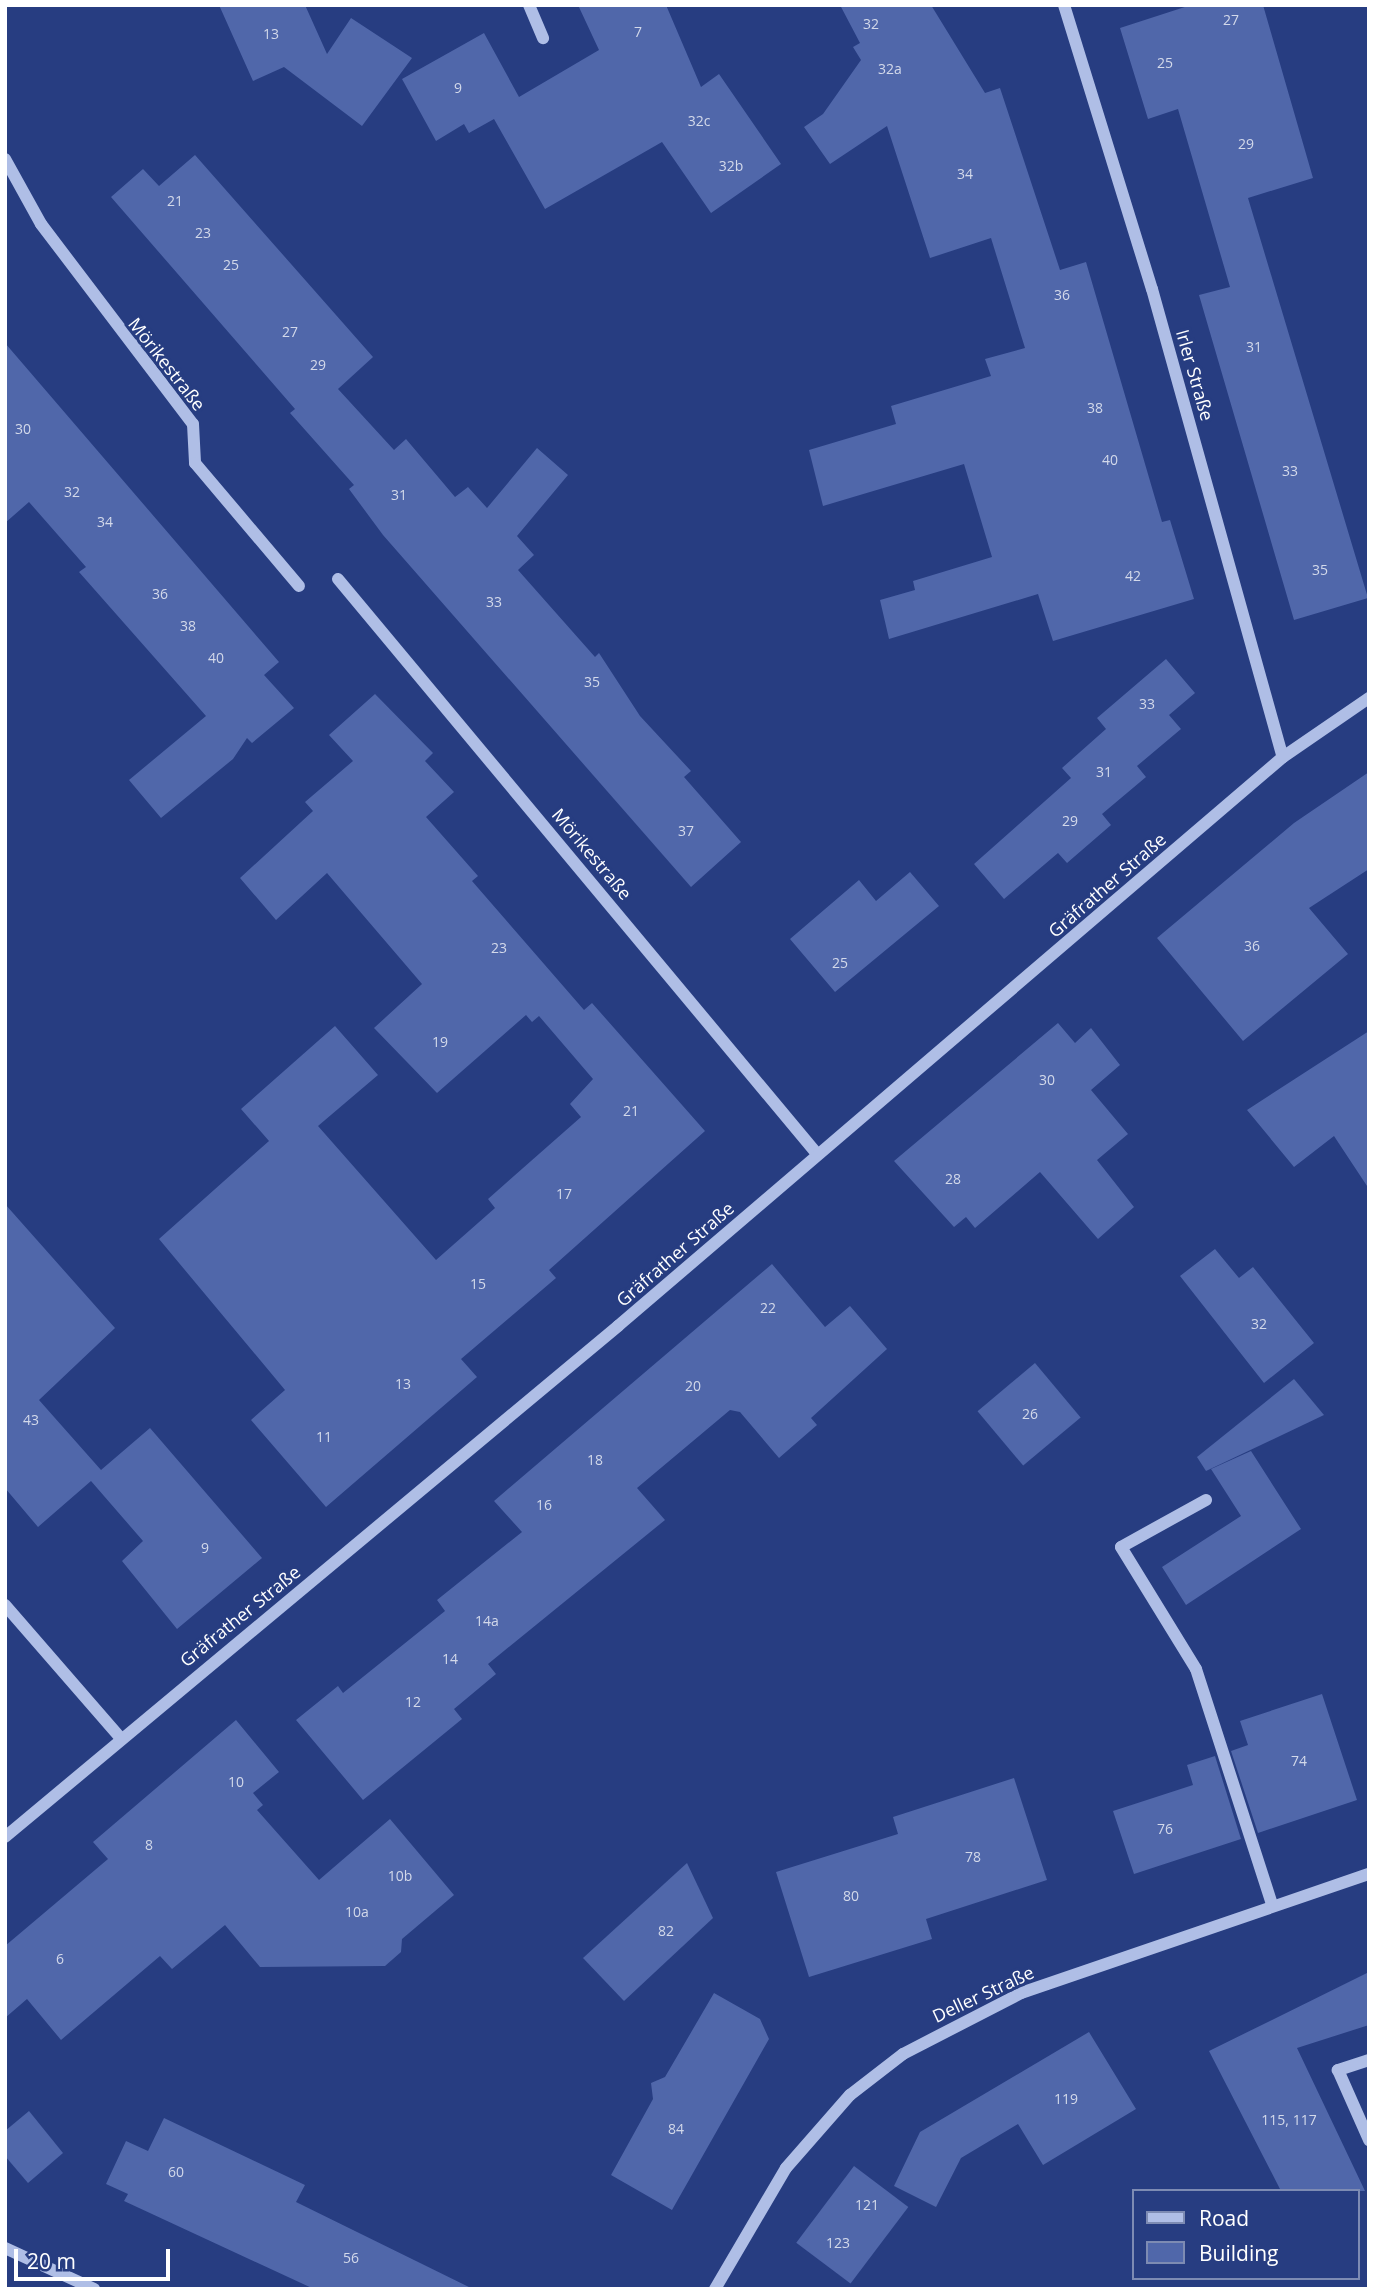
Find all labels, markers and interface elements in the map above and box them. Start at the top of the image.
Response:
house number: 27 [1223,12,1239,28]
house number: 32 [863,16,879,32]
house number: 7 [634,24,642,40]
house number: 13 [263,26,279,42]
house number: 25 [1157,55,1173,71]
house number: 32a [878,61,902,77]
house number: 9 [454,80,462,96]
house number: 32c [688,113,710,129]
house number: 29 [1238,136,1254,152]
house number: 32b [719,158,743,174]
house number: 34 [957,166,973,182]
house number: 21 [167,193,183,209]
house number: 23 [195,225,211,241]
house number: 25 [223,257,239,273]
house number: 36 [1054,287,1070,303]
street label: Mörikestraße [124,313,210,415]
house number: 27 [282,324,298,340]
street label: Irler Straße [1172,327,1218,423]
house number: 31 [1246,339,1262,355]
house number: 29 [310,357,326,373]
house number: 38 [1087,400,1103,416]
house number: 30 [15,421,31,437]
house number: 40 [1102,452,1118,468]
house number: 33 [1282,463,1298,479]
house number: 32 [64,484,80,500]
house number: 31 [391,487,407,503]
house number: 34 [97,514,113,530]
house number: 35 [1312,562,1328,578]
house number: 42 [1125,568,1141,584]
house number: 36 [152,586,168,602]
house number: 33 [486,594,502,610]
house number: 38 [180,618,196,634]
house number: 40 [208,650,224,666]
house number: 35 [584,674,600,690]
house number: 33 [1139,696,1155,712]
house number: 31 [1096,764,1112,780]
street label: Mörikestraße [548,804,636,904]
house number: 29 [1062,813,1078,829]
house number: 37 [678,823,694,839]
street label: Gräfrather Straße [1044,828,1170,942]
house number: 36 [1244,938,1260,954]
house number: 23 [491,940,507,956]
house number: 25 [832,955,848,971]
house number: 19 [432,1034,448,1050]
house number: 30 [1039,1072,1055,1088]
house number: 21 [623,1103,639,1119]
house number: 28 [945,1171,961,1187]
house number: 17 [556,1186,572,1202]
street label: Gräfrather Straße [612,1197,738,1311]
house number: 15 [470,1276,486,1292]
house number: 22 [760,1300,776,1316]
house number: 32 [1251,1316,1267,1332]
house number: 13 [395,1376,411,1392]
house number: 20 [685,1378,701,1394]
house number: 26 [1022,1406,1038,1422]
house number: 43 [23,1412,39,1428]
house number: 11 [316,1429,332,1445]
house number: 18 [587,1452,603,1468]
house number: 16 [536,1497,552,1513]
house number: 9 [201,1540,209,1556]
street label: Gräfrather Straße [176,1561,304,1671]
house number: 14a [475,1613,499,1629]
house number: 14 [442,1651,458,1667]
house number: 12 [405,1694,421,1710]
house number: 74 [1291,1753,1307,1769]
house number: 10 [228,1774,244,1790]
house number: 76 [1157,1821,1173,1837]
house number: 8 [145,1837,153,1853]
house number: 78 [965,1849,981,1865]
house number: 10b [388,1868,412,1884]
house number: 80 [843,1888,859,1904]
house number: 10a [345,1904,369,1920]
house number: 82 [658,1923,674,1939]
house number: 6 [56,1951,64,1967]
street label: Deller Straße [929,1961,1037,2027]
house number: 119 [1054,2091,1078,2107]
house number: 115, 117 [1261,2112,1317,2128]
house number: 84 [668,2121,684,2137]
house number: 60 [168,2164,184,2180]
legend [1132,2189,1360,2280]
house number: 121 [855,2197,879,2213]
text: Road [1199,2204,1249,2232]
scale bar [18,2234,173,2278]
house number: 123 [826,2235,850,2251]
text: Building [1199,2239,1278,2267]
text: 20 m [27,2247,76,2275]
house number: 56 [343,2250,359,2266]

